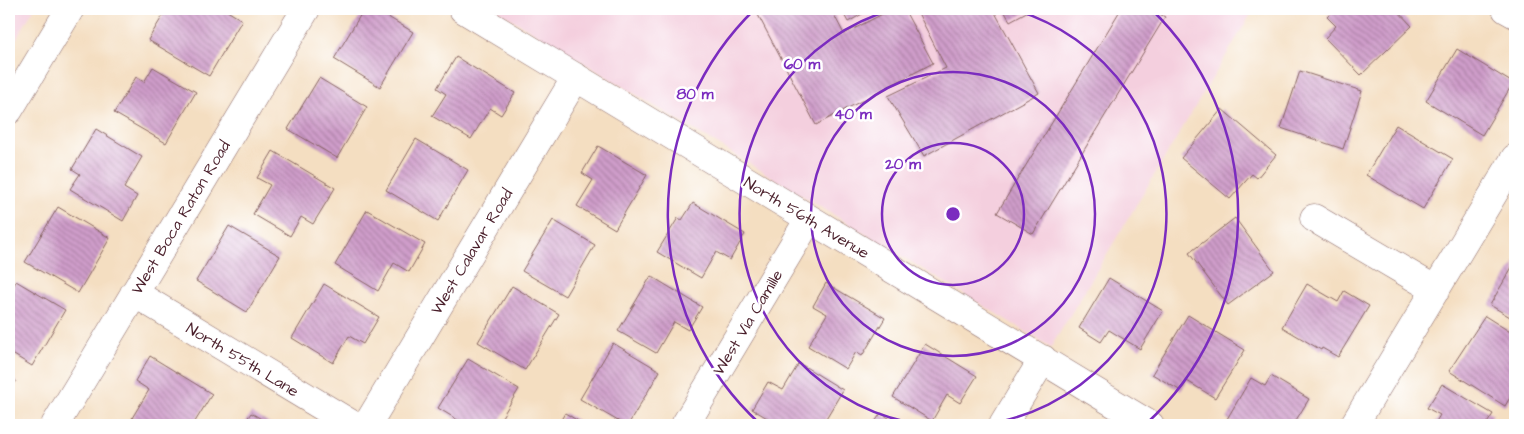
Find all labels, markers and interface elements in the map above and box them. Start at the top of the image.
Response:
text: 60 m [784,54,821,75]
text: 80 m [677,84,714,105]
text: 40 m [834,104,872,125]
street label: West Boca Raton Road [126,136,236,299]
text: 20 m [884,154,921,175]
street label: North 56th Avenue [740,172,874,264]
street label: West Calavar Road [426,184,518,319]
centre of rings [944,205,962,223]
street label: West Via Camille [708,265,788,379]
street label: North 55th Lane [182,317,303,402]

